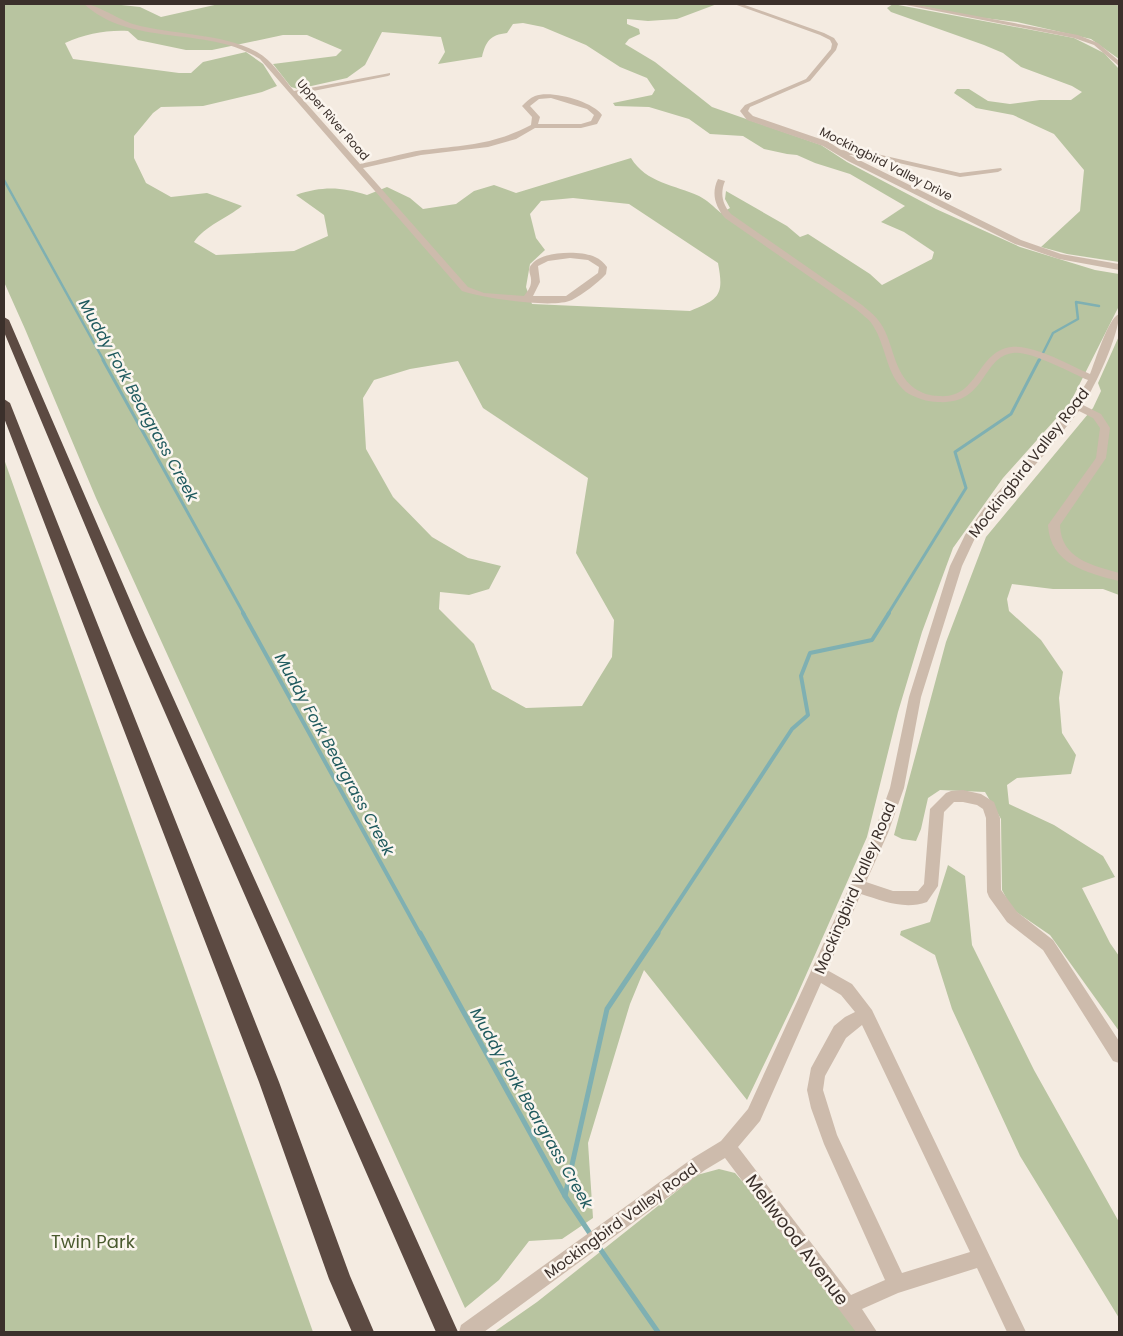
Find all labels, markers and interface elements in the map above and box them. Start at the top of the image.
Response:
street label: Upper River Road [293,75,373,164]
street label: Mockingbird Valley Drive [817,123,955,204]
water label: Muddy Fork Beargrass Creek [73,295,204,506]
street label: Mockingbird Valley Road [963,383,1094,542]
water label: Muddy Fork Beargrass Creek [269,649,400,860]
street label: Mockingbird Valley Road [809,799,900,977]
water label: Muddy Fork Beargrass Creek [464,1003,599,1214]
street label: Mockingbird Valley Road [540,1158,702,1283]
street label: Mellwood Avenue [740,1169,855,1310]
park label: Twin Park [51,1229,136,1254]

